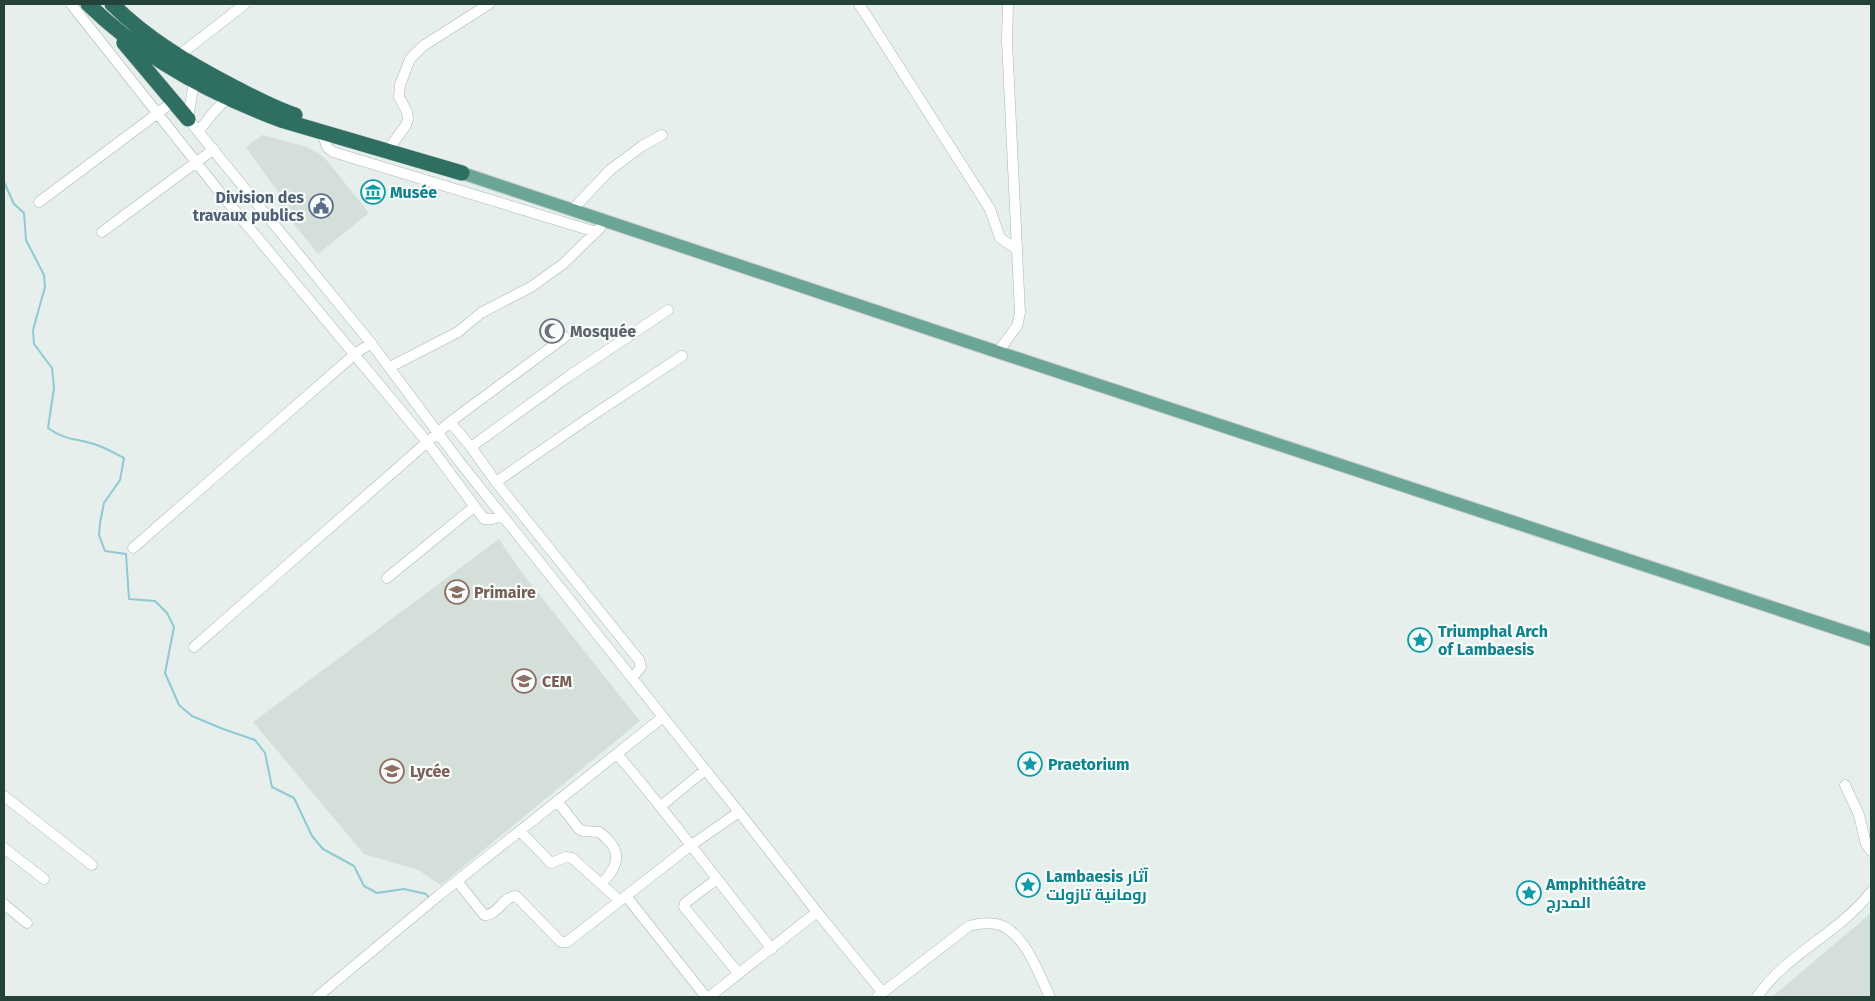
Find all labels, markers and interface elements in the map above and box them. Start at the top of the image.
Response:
museum icon: Musée [360,179,386,205]
place label: Musée [390,183,437,202]
place label: Division des travaux publics [193,188,304,225]
public building icon: Division des travaux publics [308,193,334,219]
mosque icon: Mosquée [539,318,565,344]
place label: Mosquée [570,322,636,341]
school or university icon: Primaire [444,579,470,605]
place label: Primaire [474,583,536,602]
place label: Triumphal Arch of Lambaesis [1438,622,1548,659]
place icon: Triumphal Arch of Lambaesis [1407,627,1433,653]
school or university icon: CEM [511,668,537,694]
place label: CEM [542,672,573,691]
place icon: Praetorium [1017,751,1043,777]
place label: Praetorium [1048,755,1130,774]
school or university icon: Lycée [379,758,405,784]
place label: Lycée [410,762,450,781]
place label: Lambaesis آثار رومانية تازولت [1046,867,1149,904]
place icon: Lambaesis آثار رومانية تازولت [1015,872,1041,898]
place label: Amphithéâtre المدرج [1545,875,1646,913]
place icon: Amphithéâtre المدرج [1516,880,1542,906]

